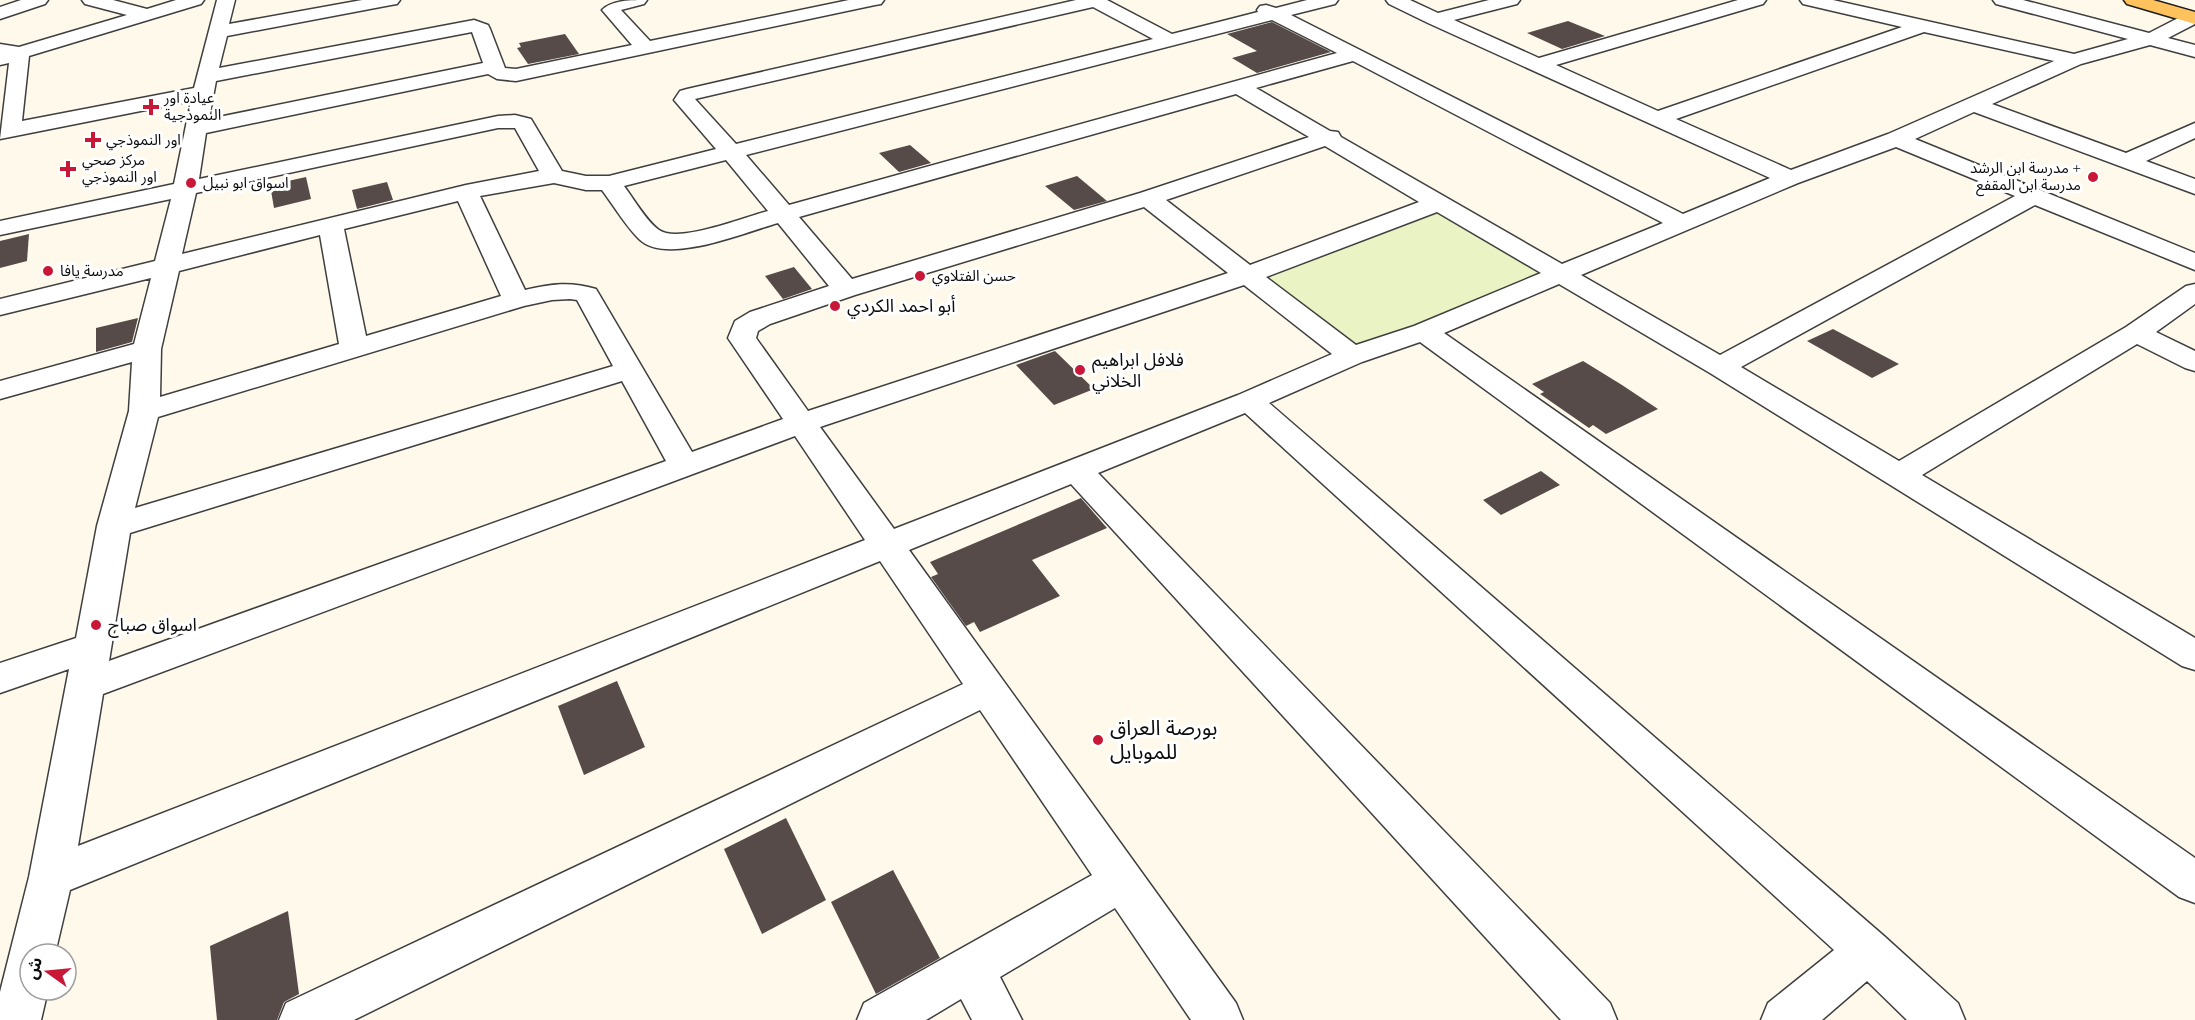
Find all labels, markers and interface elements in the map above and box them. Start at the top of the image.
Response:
place label: عيادة اور النموذجية [163,90,221,124]
marker: عيادة اور النموذجية [142,98,160,116]
marker: اور النموذجي [84,131,102,149]
place label: اور النموذجي [106,132,181,151]
place label: مركز صحي اور النموذجي [82,152,157,188]
marker: مركز صحي اور النموذجي [59,160,77,178]
place label: مدرسة ابن الرشد + مدرسة ابن المقفع [1970,160,2081,197]
marker: مدرسة ابن الرشد + مدرسة ابن المقفع [2086,170,2100,184]
place label: اسواق ابو نبيل [203,175,289,192]
marker: اسواق ابو نبيل [184,176,198,190]
place label: مدرسة يافا [60,263,124,280]
marker: مدرسة يافا [41,264,55,278]
place label: حسن الفتلاوي [932,268,1016,287]
marker: حسن الفتلاوي [913,269,927,283]
place label: أبو احمد الكردي [847,295,955,319]
marker: أبو احمد الكردي [828,299,842,313]
place label: فلافل ابراهيم الخلاني [1092,350,1184,394]
marker: فلافل ابراهيم الخلاني [1073,363,1087,377]
place label: اسواق صباح [108,615,197,638]
marker: اسواق صباح [89,618,103,632]
place label: بورصة العراق للموبايل [1110,716,1218,764]
marker: بورصة العراق للموبايل [1091,733,1105,747]
north arrow [18,942,78,1002]
text: ش [23,955,46,981]

